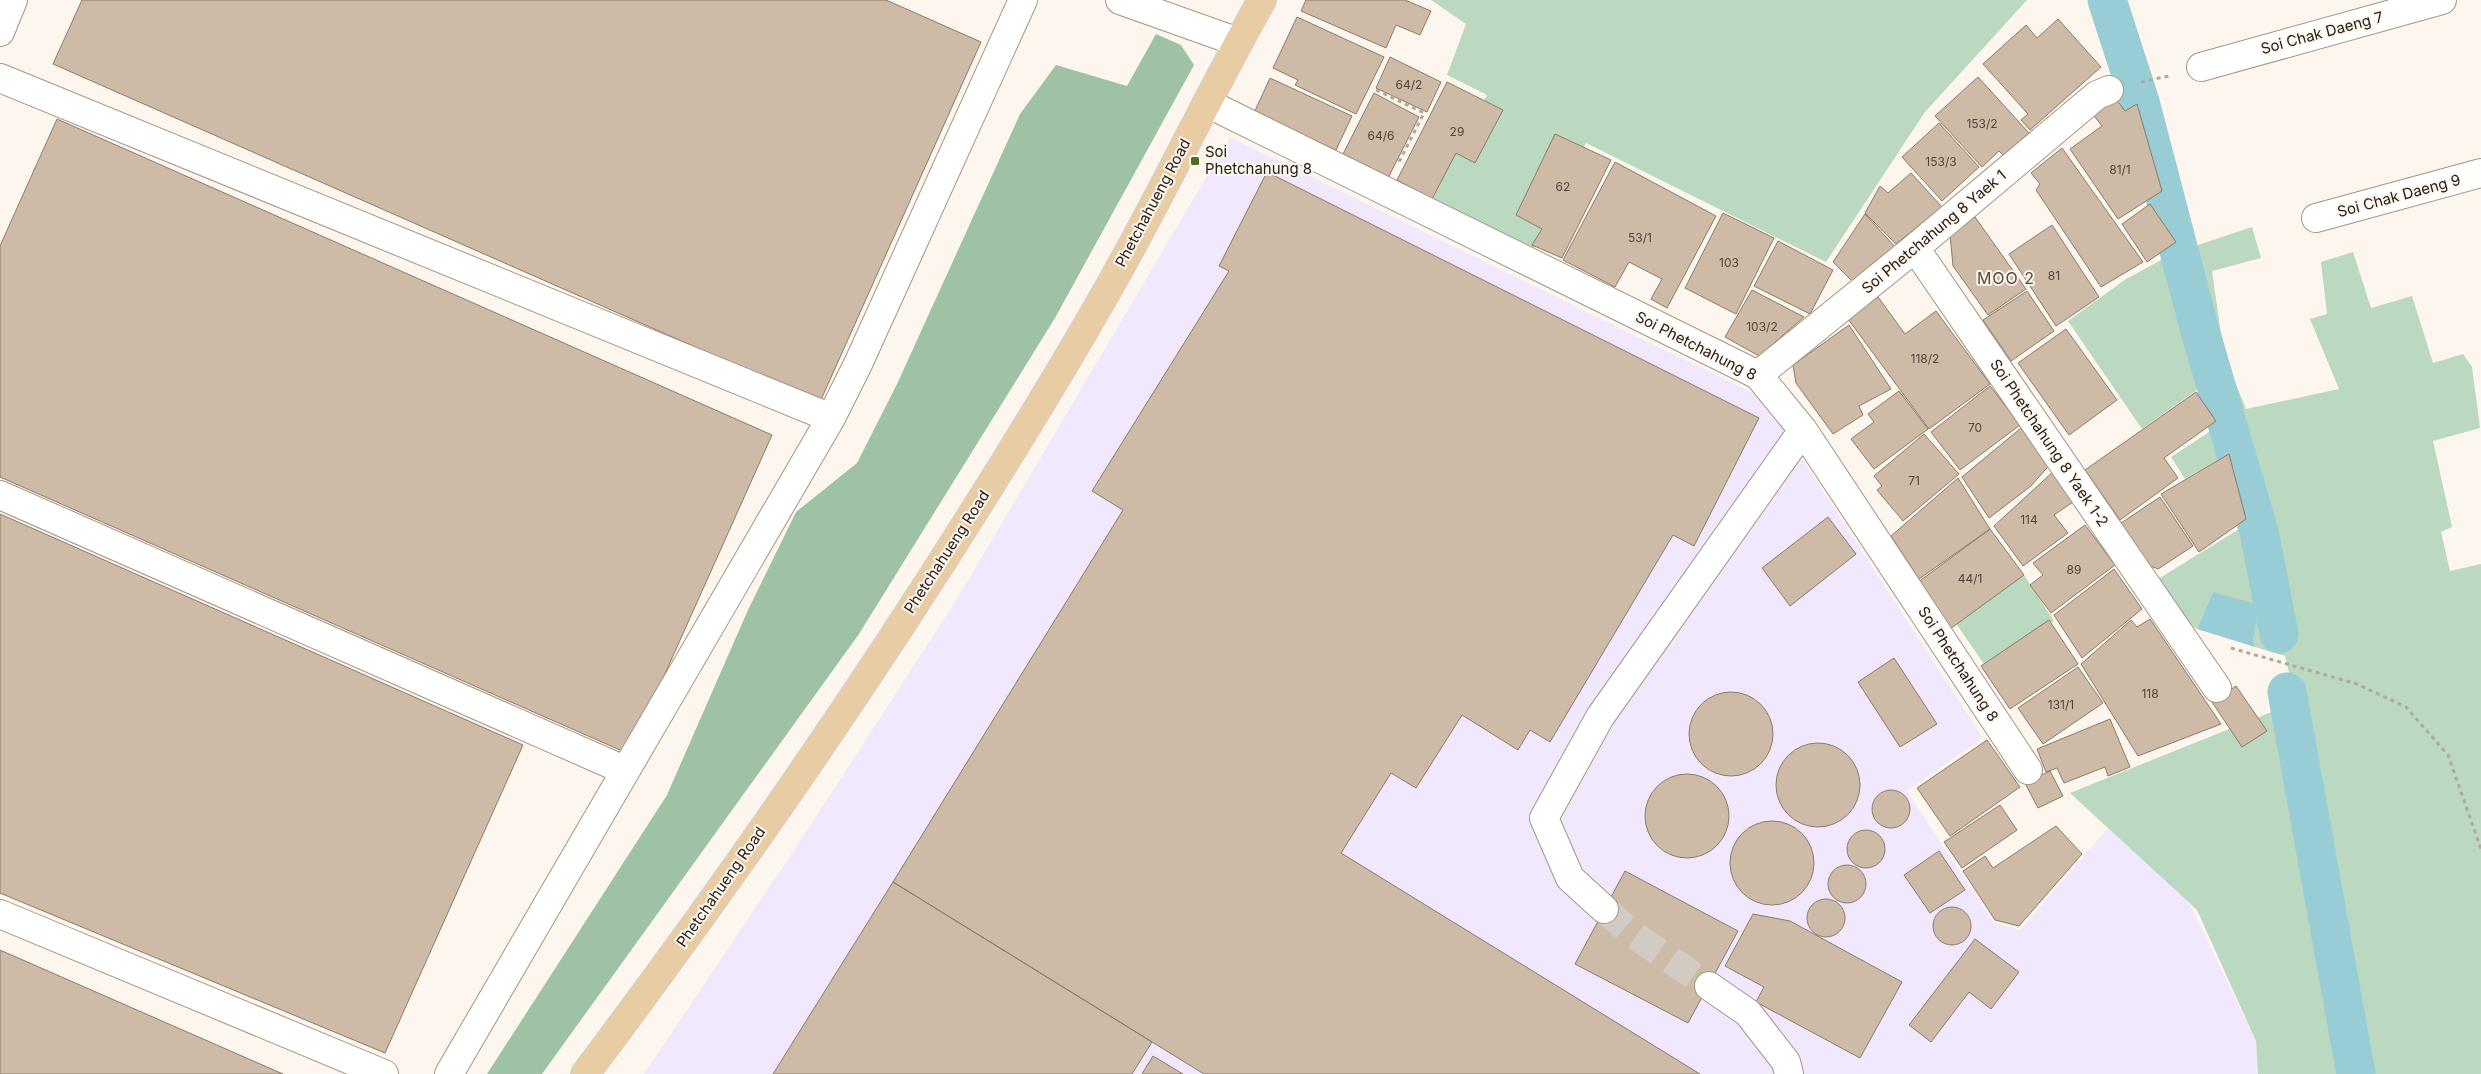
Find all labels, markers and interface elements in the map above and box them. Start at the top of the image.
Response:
street label: Soi Chak Daeng 7 [2259,7,2385,58]
house number: 64/2 [1396,77,1422,92]
house number: 153/2 [1966,116,1998,131]
house number: 29 [1450,124,1464,139]
house number: 64/6 [1368,128,1394,143]
street label: Phetchahueng Road [1111,135,1194,270]
place label: Soi Phetchahung 8 [1205,142,1312,178]
house number: 153/3 [1925,154,1957,169]
marker: Soi Phetchahung 8 [1189,155,1201,167]
house number: 81/1 [2109,162,2131,177]
street label: Soi Phetchahung 8 Yaek 1 [1858,166,2010,298]
street label: Soi Chak Daeng 9 [2335,170,2463,221]
house number: 62 [1556,179,1570,194]
house number: 53/1 [1628,230,1652,245]
house number: 103 [1719,255,1739,270]
district label: MOO 2 [1977,268,2035,288]
house number: 81 [2048,268,2060,283]
street label: Soi Phetchahung 8 [1632,307,1760,384]
house number: 103/2 [1746,319,1778,334]
house number: 118/2 [1911,351,1939,366]
street label: Soi Phetchahung 8 Yaek 1-2 [1986,355,2113,530]
house number: 70 [1968,420,1982,435]
house number: 71 [1908,473,1920,488]
street label: Phetchahueng Road [900,487,993,617]
house number: 114 [2020,512,2038,527]
house number: 89 [2067,562,2081,577]
house number: 44/1 [1958,571,1982,586]
street label: Soi Phetchahung 8 [1914,603,2003,725]
house number: 118 [2141,686,2159,701]
house number: 131/1 [2048,697,2074,712]
street label: Phetchahueng Road [672,823,769,951]

